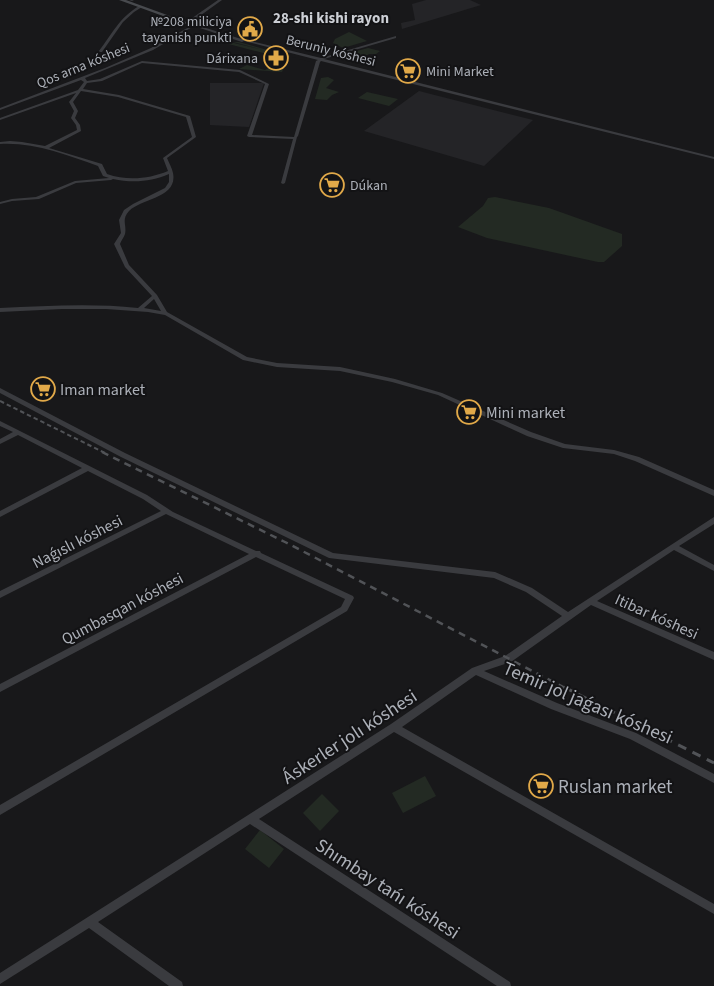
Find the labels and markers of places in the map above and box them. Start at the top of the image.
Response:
place label: №208 miliciya tayanish punkti [142,12,232,48]
public building icon: №208 miliciya tayanish punkti [237,16,263,42]
pharmacy icon: Dárixana [263,45,289,71]
place label: Dárixana [206,49,258,69]
supermarket icon: Mini Market [395,58,421,84]
place label: Mini Market [426,62,494,82]
supermarket icon: Dúkan [319,172,345,198]
place label: Dúkan [350,176,388,196]
supermarket icon: Iman market [30,376,56,402]
place label: Iman market [60,379,146,401]
supermarket icon: Mini market [456,399,482,425]
place label: Mini market [486,402,566,424]
supermarket icon: Ruslan market [528,773,554,799]
place label: Ruslan market [558,774,673,801]

